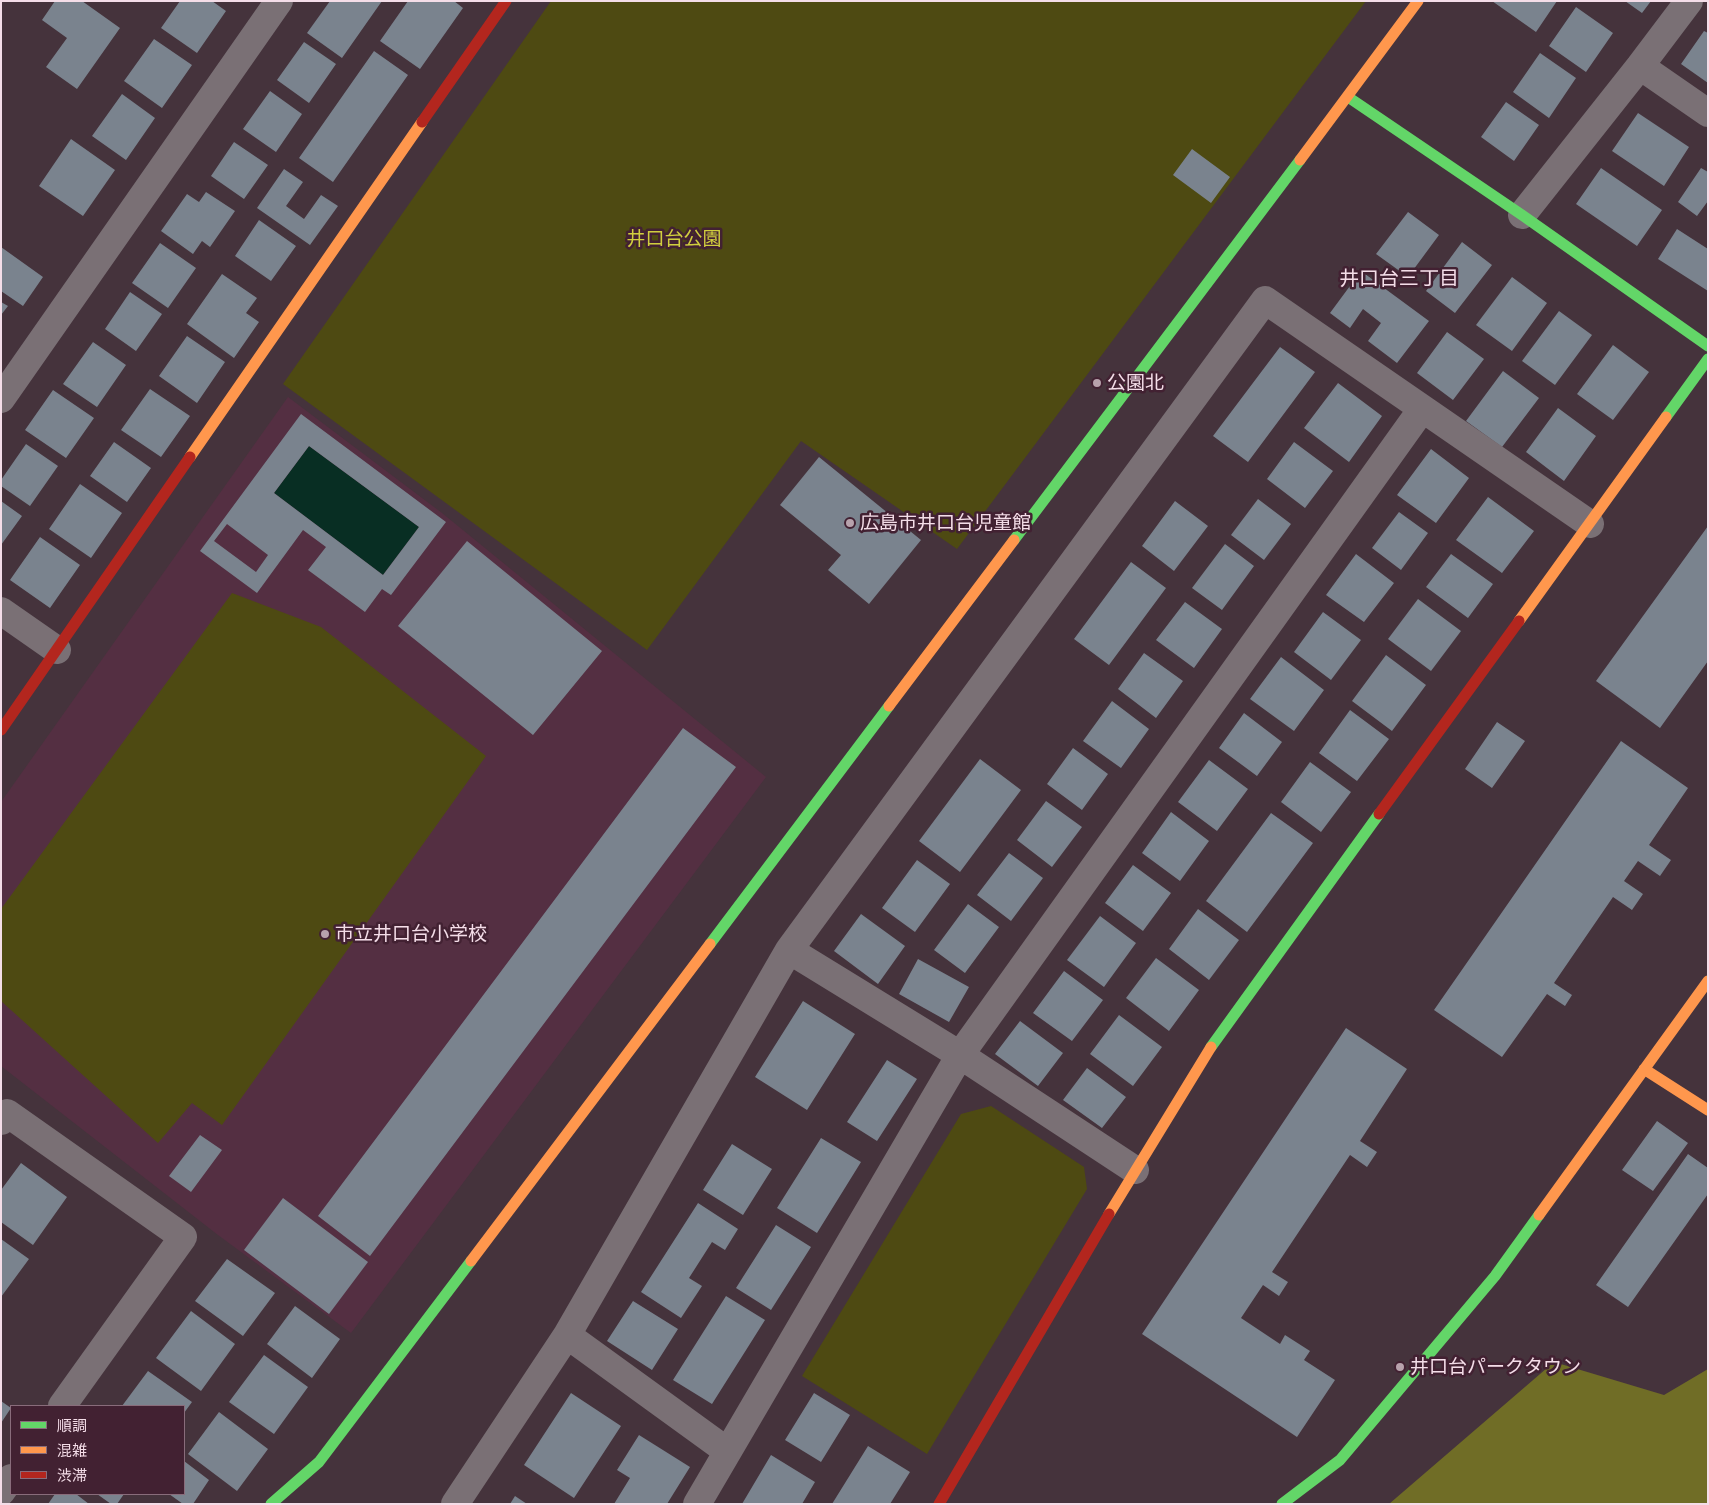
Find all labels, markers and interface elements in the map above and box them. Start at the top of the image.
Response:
park label: 井口台公園 [627,228,721,250]
district label: 井口台三丁目 [1339,266,1459,290]
place label: 公園北 [1107,372,1164,394]
marker: 公園北 [1091,377,1103,389]
place label: 広島市井口台児童館 [860,512,1031,534]
marker: 広島市井口台児童館 [844,517,856,529]
place label: 市立井口台小学校 [335,923,487,945]
marker: 市立井口台小学校 [319,928,331,940]
place label: 井口台パークタウン [1410,1356,1581,1378]
marker: 井口台パークタウン [1394,1361,1406,1373]
legend [10,1405,185,1495]
text: 順調 [57,1416,87,1434]
text: 混雑 [57,1441,87,1459]
text: 渋滞 [57,1466,87,1484]

